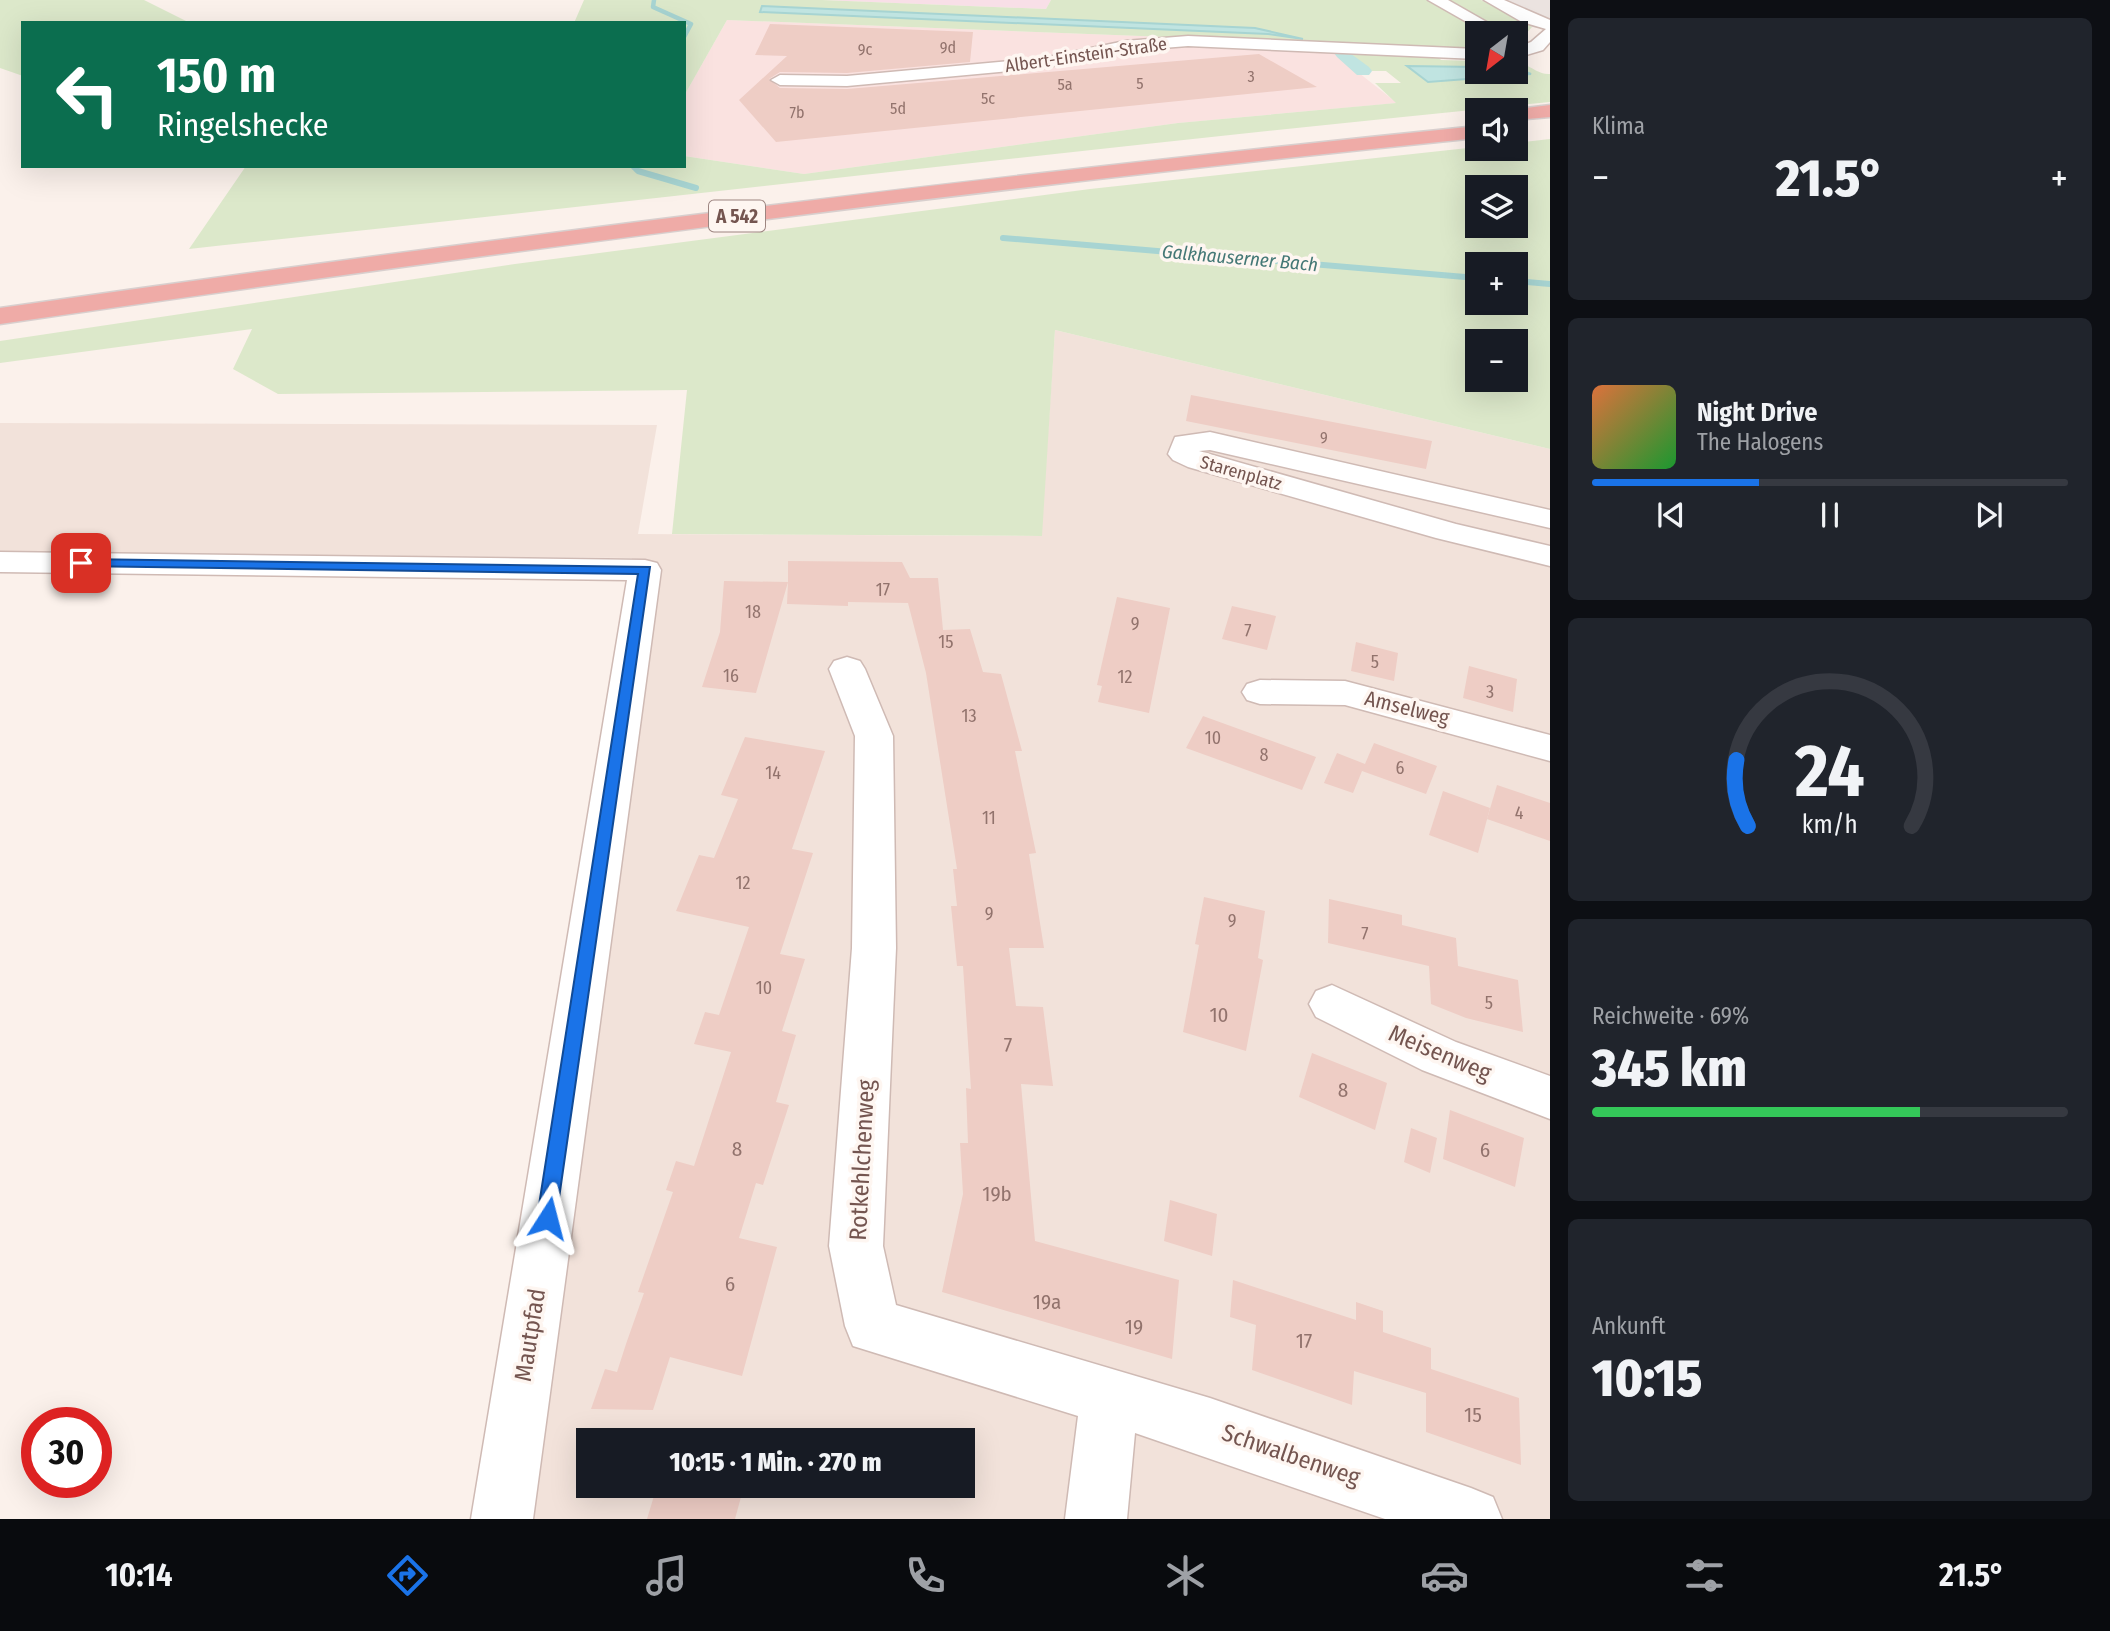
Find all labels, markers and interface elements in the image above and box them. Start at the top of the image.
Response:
north arrow [1465,21,1528,84]
map controls [1465,21,1528,392]
street label: Albert-Einstein-Straße [1004,33,1168,77]
house number: 9d [940,38,956,57]
house number: 9c [858,40,872,59]
text: 150 m [157,46,276,105]
icon: left [42,49,133,140]
house number: 3 [1247,67,1255,86]
house number: 5 [1136,74,1144,93]
house number: 5a [1057,75,1073,94]
house number: 5c [981,89,995,108]
button: sound [1465,98,1528,161]
house number: 5d [890,99,906,118]
house number: 7b [790,103,805,122]
text: Ringelshecke [157,106,329,144]
text: Klima [1592,112,1645,140]
text: 21.5° [1776,147,1884,210]
text: − [1592,155,1609,201]
text: + [2051,155,2068,201]
button: layers [1465,175,1528,238]
road number: A 542 [709,200,765,232]
water label: Galkhauserner Bach [1161,240,1319,276]
button: + [1465,252,1528,315]
button: − [1465,329,1528,392]
text: Night Drive [1697,397,1817,428]
house number: 9 [1320,428,1328,447]
text: The Halogens [1697,428,1823,456]
street label: Starenplatz [1198,451,1284,495]
icon: previous [1652,496,1690,534]
icon: pause [1811,496,1849,534]
icon: next [1970,496,2008,534]
pin [51,533,111,593]
icon: arrive [62,544,100,582]
house number: 17 [876,579,890,601]
house number: 18 [745,601,761,623]
house number: 9 [1131,613,1139,635]
house number: 7 [1244,620,1252,642]
house number: 15 [938,631,954,653]
house number: 5 [1371,651,1379,673]
house number: 16 [723,665,739,687]
house number: 12 [1118,666,1133,688]
house number: 3 [1486,681,1494,703]
street label: Amselweg [1362,685,1452,731]
house number: 13 [961,705,977,727]
house number: 10 [1205,727,1221,749]
text: 24 [1794,728,1865,815]
house number: 8 [1260,744,1269,766]
house number: 6 [1396,757,1405,779]
house number: 14 [765,762,781,784]
house number: 4 [1515,802,1524,824]
house number: 11 [982,807,996,829]
text: km/h [1802,809,1858,839]
house number: 12 [736,872,751,894]
house number: 9 [985,903,993,925]
house number: 9 [1228,910,1236,932]
house number: 7 [1361,923,1369,945]
house number: 10 [756,977,772,999]
house number: 5 [1485,992,1493,1014]
house number: 10 [1209,1002,1229,1028]
text: Reichweite · 69% [1592,1002,1749,1030]
street label: Meisenweg [1385,1019,1496,1087]
house number: 7 [1004,1032,1012,1058]
text: 345 km [1592,1037,1747,1100]
house number: 8 [1338,1077,1348,1103]
street label: Rotkehlchenweg [844,1078,880,1241]
house number: 8 [732,1136,742,1162]
house number: 6 [1480,1137,1490,1163]
position arrow [511,1181,585,1255]
house number: 19b [982,1181,1012,1207]
house number: 6 [725,1271,735,1297]
street label: Mautpfad [509,1287,551,1383]
house number: 19a [1033,1289,1061,1315]
text: Ankunft [1592,1312,1666,1340]
house number: 19 [1125,1314,1143,1340]
house number: 17 [1296,1328,1312,1354]
text: 10:15 [1592,1347,1702,1410]
house number: 15 [1464,1402,1482,1428]
speed limit sign: 30 [21,1407,112,1498]
street label: Schwalbenweg [1218,1418,1364,1492]
text: 10:15 · 1 Min. · 270 m [669,1447,882,1478]
icon: directions [383,1551,432,1600]
icon: music [642,1551,691,1600]
icon: phone [901,1551,950,1600]
icon: climate [1161,1551,1210,1600]
icon: car [1420,1551,1469,1600]
icon: filters [1680,1551,1729,1600]
text: 10:14 [105,1556,172,1594]
text: 21.5° [1939,1556,2005,1594]

